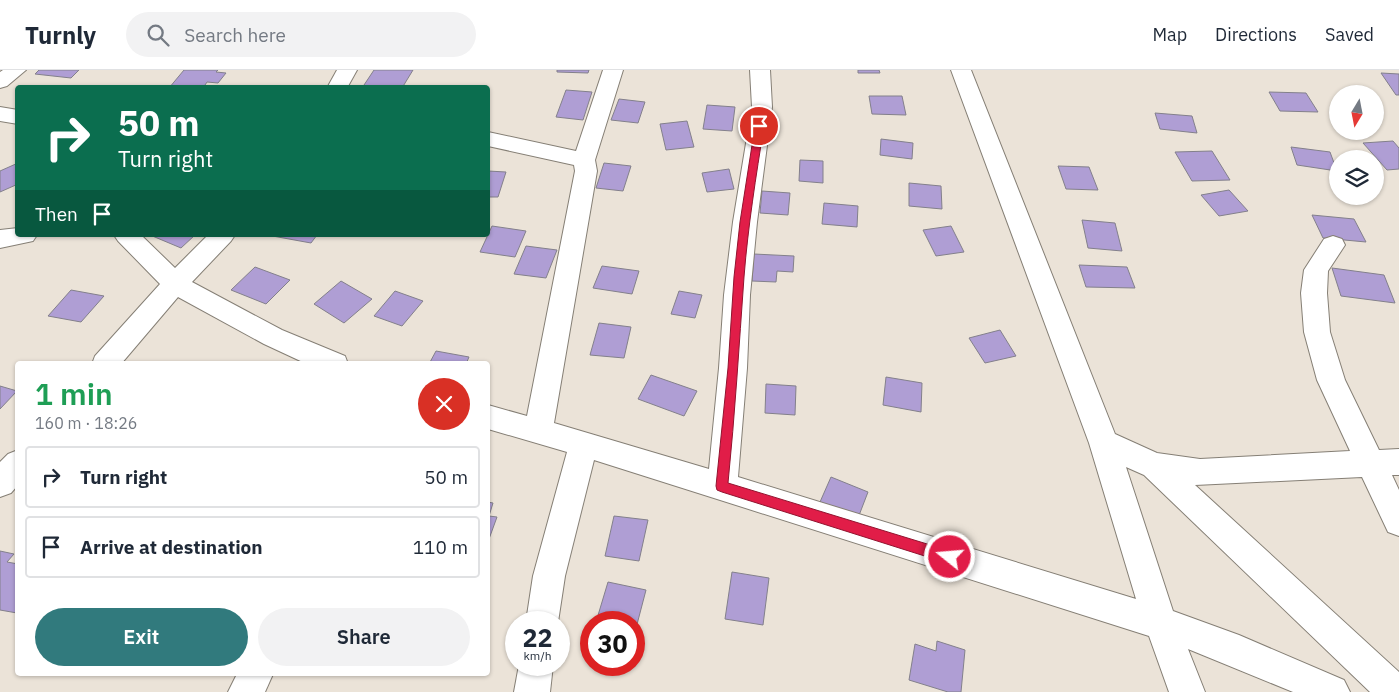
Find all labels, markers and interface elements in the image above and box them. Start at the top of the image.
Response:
search box [126,12,476,57]
text: Turnly [25,19,96,51]
icon: search [144,21,172,49]
text: Search here [184,23,286,47]
text: Map [1152,23,1187,46]
text: Directions [1215,23,1297,46]
text: Saved [1325,23,1374,46]
north arrow [1329,85,1384,140]
map controls [1329,85,1384,205]
text: 50 m [118,100,200,146]
icon: right [35,105,100,170]
pin [738,105,780,147]
icon: arrive [745,112,773,140]
text: Turn right [118,144,213,173]
button: layers [1329,150,1384,205]
icon: arrive [88,200,116,228]
text: Then [35,202,78,226]
text: 1 min [35,374,113,413]
button: close [418,378,470,430]
text: 160 m · 18:26 [35,413,137,433]
icon: right [37,463,65,491]
text: Turn right [80,465,167,489]
text: 50 m [424,465,468,489]
position arrow [923,530,975,582]
icon: arrive [37,533,65,561]
text: Arrive at destination [80,535,263,559]
text: 110 m [413,535,468,559]
button: Exit [35,608,248,666]
button: Share [258,608,470,666]
speed limit sign: 30 [580,611,645,676]
text: 22 [522,621,553,654]
text: km/h [523,648,552,663]

